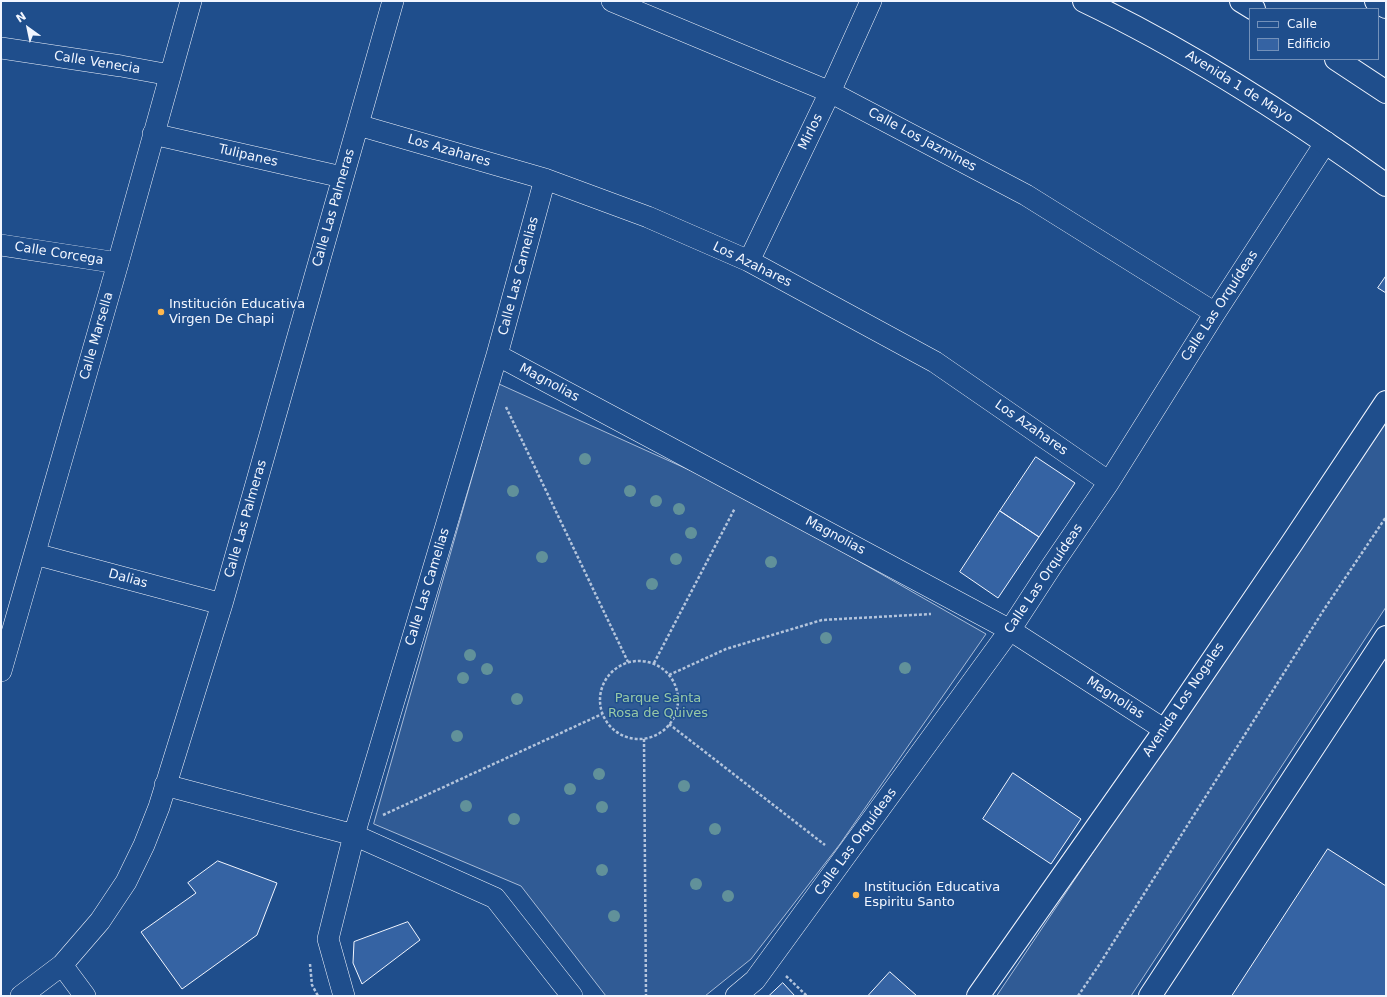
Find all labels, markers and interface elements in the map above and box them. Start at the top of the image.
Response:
north arrow [8,8,48,48]
legend [1249,8,1379,60]
text: N [14,10,29,25]
text: Calle [1287,17,1317,31]
text: Edificio [1287,37,1330,51]
street label: Calle Venecia [53,48,141,78]
street label: Avenida 1 de Mayo [1182,48,1296,126]
street label: Calle Los Jazmines [865,105,979,175]
street label: Mirlos [796,111,826,153]
street label: Los Azahares [406,132,492,170]
street label: Tulipanes [217,142,279,170]
street label: Calle Las Palmeras [310,147,358,269]
street label: Calle Las Camelias [496,215,542,337]
street label: Calle Corcega [13,239,105,269]
street label: Los Azahares [710,239,794,291]
street label: Calle Las Orquídeas [1178,248,1262,364]
street label: Calle Marsella [77,290,117,382]
place label: Institución Educativa Virgen De Chapi [169,297,305,328]
marker: Institución Educativa Virgen De Chapi [156,307,166,317]
street label: Magnolias [516,361,582,405]
street label: Los Azahares [991,397,1071,459]
street label: Calle Las Palmeras [222,458,270,580]
street label: Magnolias [802,514,868,558]
street label: Calle Las Orquídeas [1001,521,1087,637]
street label: Calle Las Camelias [403,526,453,648]
street label: Dalias [107,566,149,592]
street label: Avenida Los Nogales [1140,640,1228,760]
street label: Magnolias [1083,674,1147,722]
park label: Parque Santa Rosa de Quives [608,691,708,722]
street label: Calle Las Orquídeas [812,785,900,899]
place label: Institución Educativa Espiritu Santo [864,880,1000,911]
marker: Institución Educativa Espiritu Santo [851,890,861,900]

